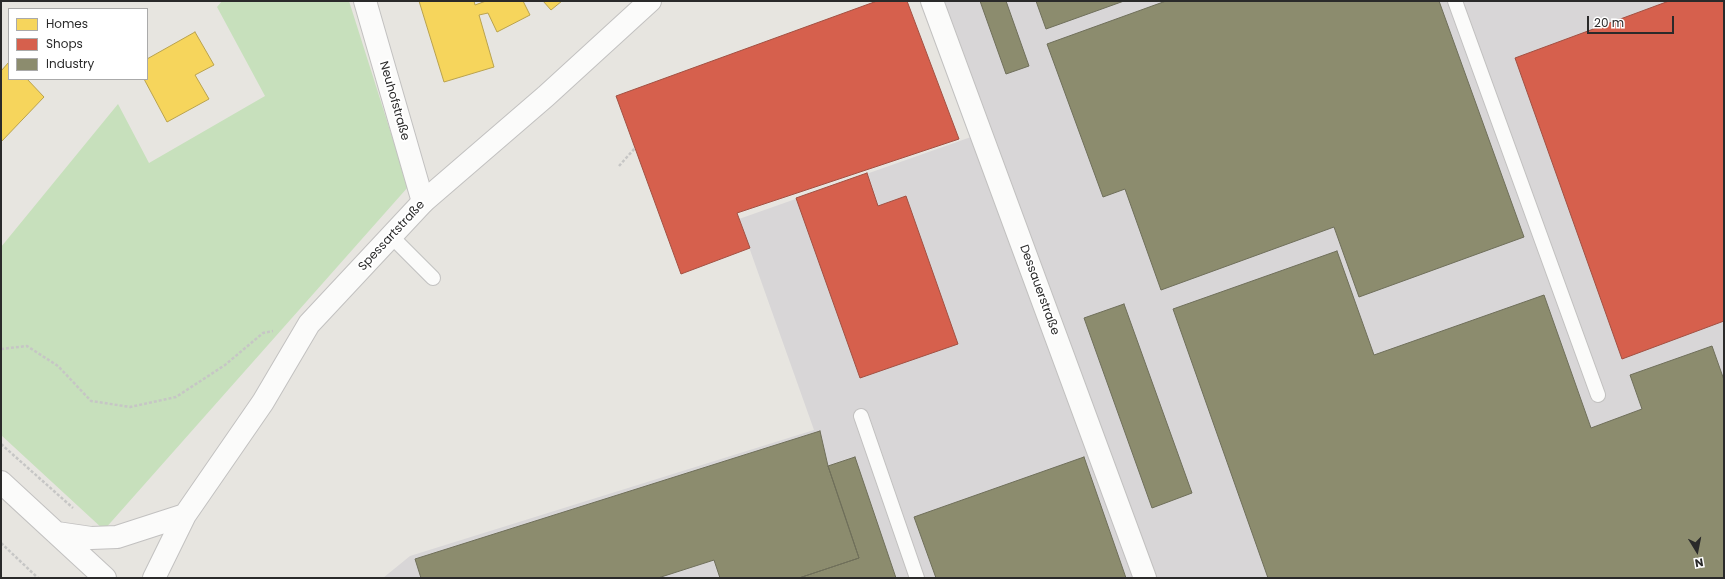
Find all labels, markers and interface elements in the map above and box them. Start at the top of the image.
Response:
legend [8,8,148,80]
scale bar [1589,8,1676,34]
text: 20 m [1594,14,1624,31]
text: Homes [46,15,88,32]
text: Shops [46,35,83,52]
text: Industry [46,55,94,72]
street label: Neuhofstraße [376,60,412,142]
street label: Spessartstraße [356,198,428,274]
street label: Dessauerstraße [1016,243,1062,337]
north arrow [1677,531,1717,571]
text: N [1694,554,1705,571]

